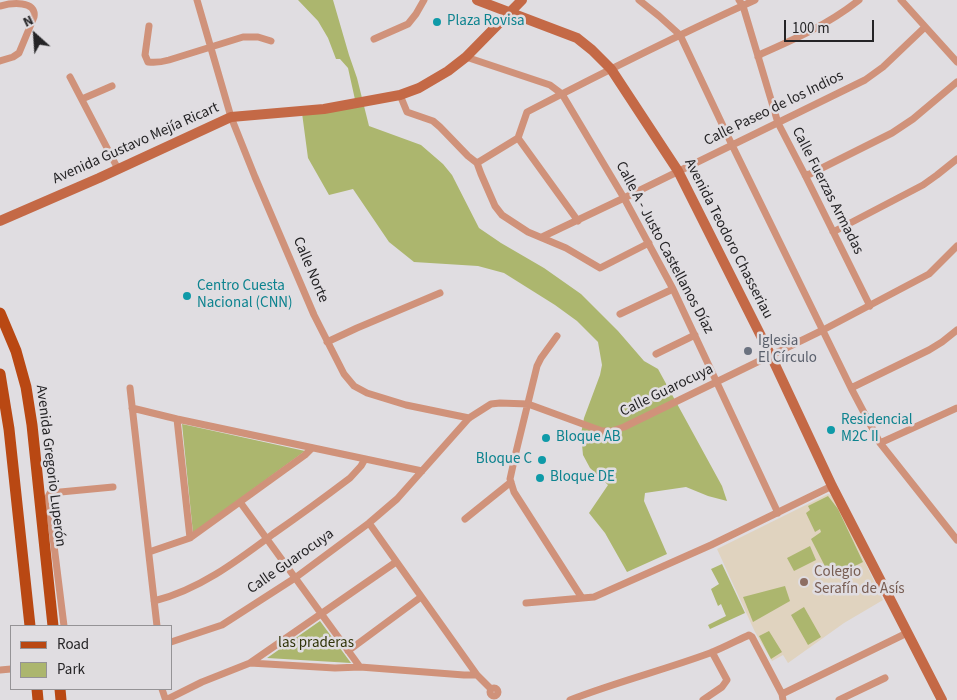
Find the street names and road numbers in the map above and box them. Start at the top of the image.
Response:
street label: Calle Paseo de los Indios [701,67,847,151]
street label: Avenida Gustavo Mejía Ricart [50,99,222,189]
street label: Calle Fuerzas Armadas [787,124,867,258]
street label: Avenida Teodoro Chasseriau [680,156,776,322]
street label: Calle A - Justo Castellanos Díaz [611,159,717,337]
street label: Calle Norte [288,234,332,306]
street label: Calle Guarocuya [617,361,717,421]
street label: Avenida Gregorio Luperón [31,384,69,548]
street label: Calle Guarocuya [244,525,338,599]

